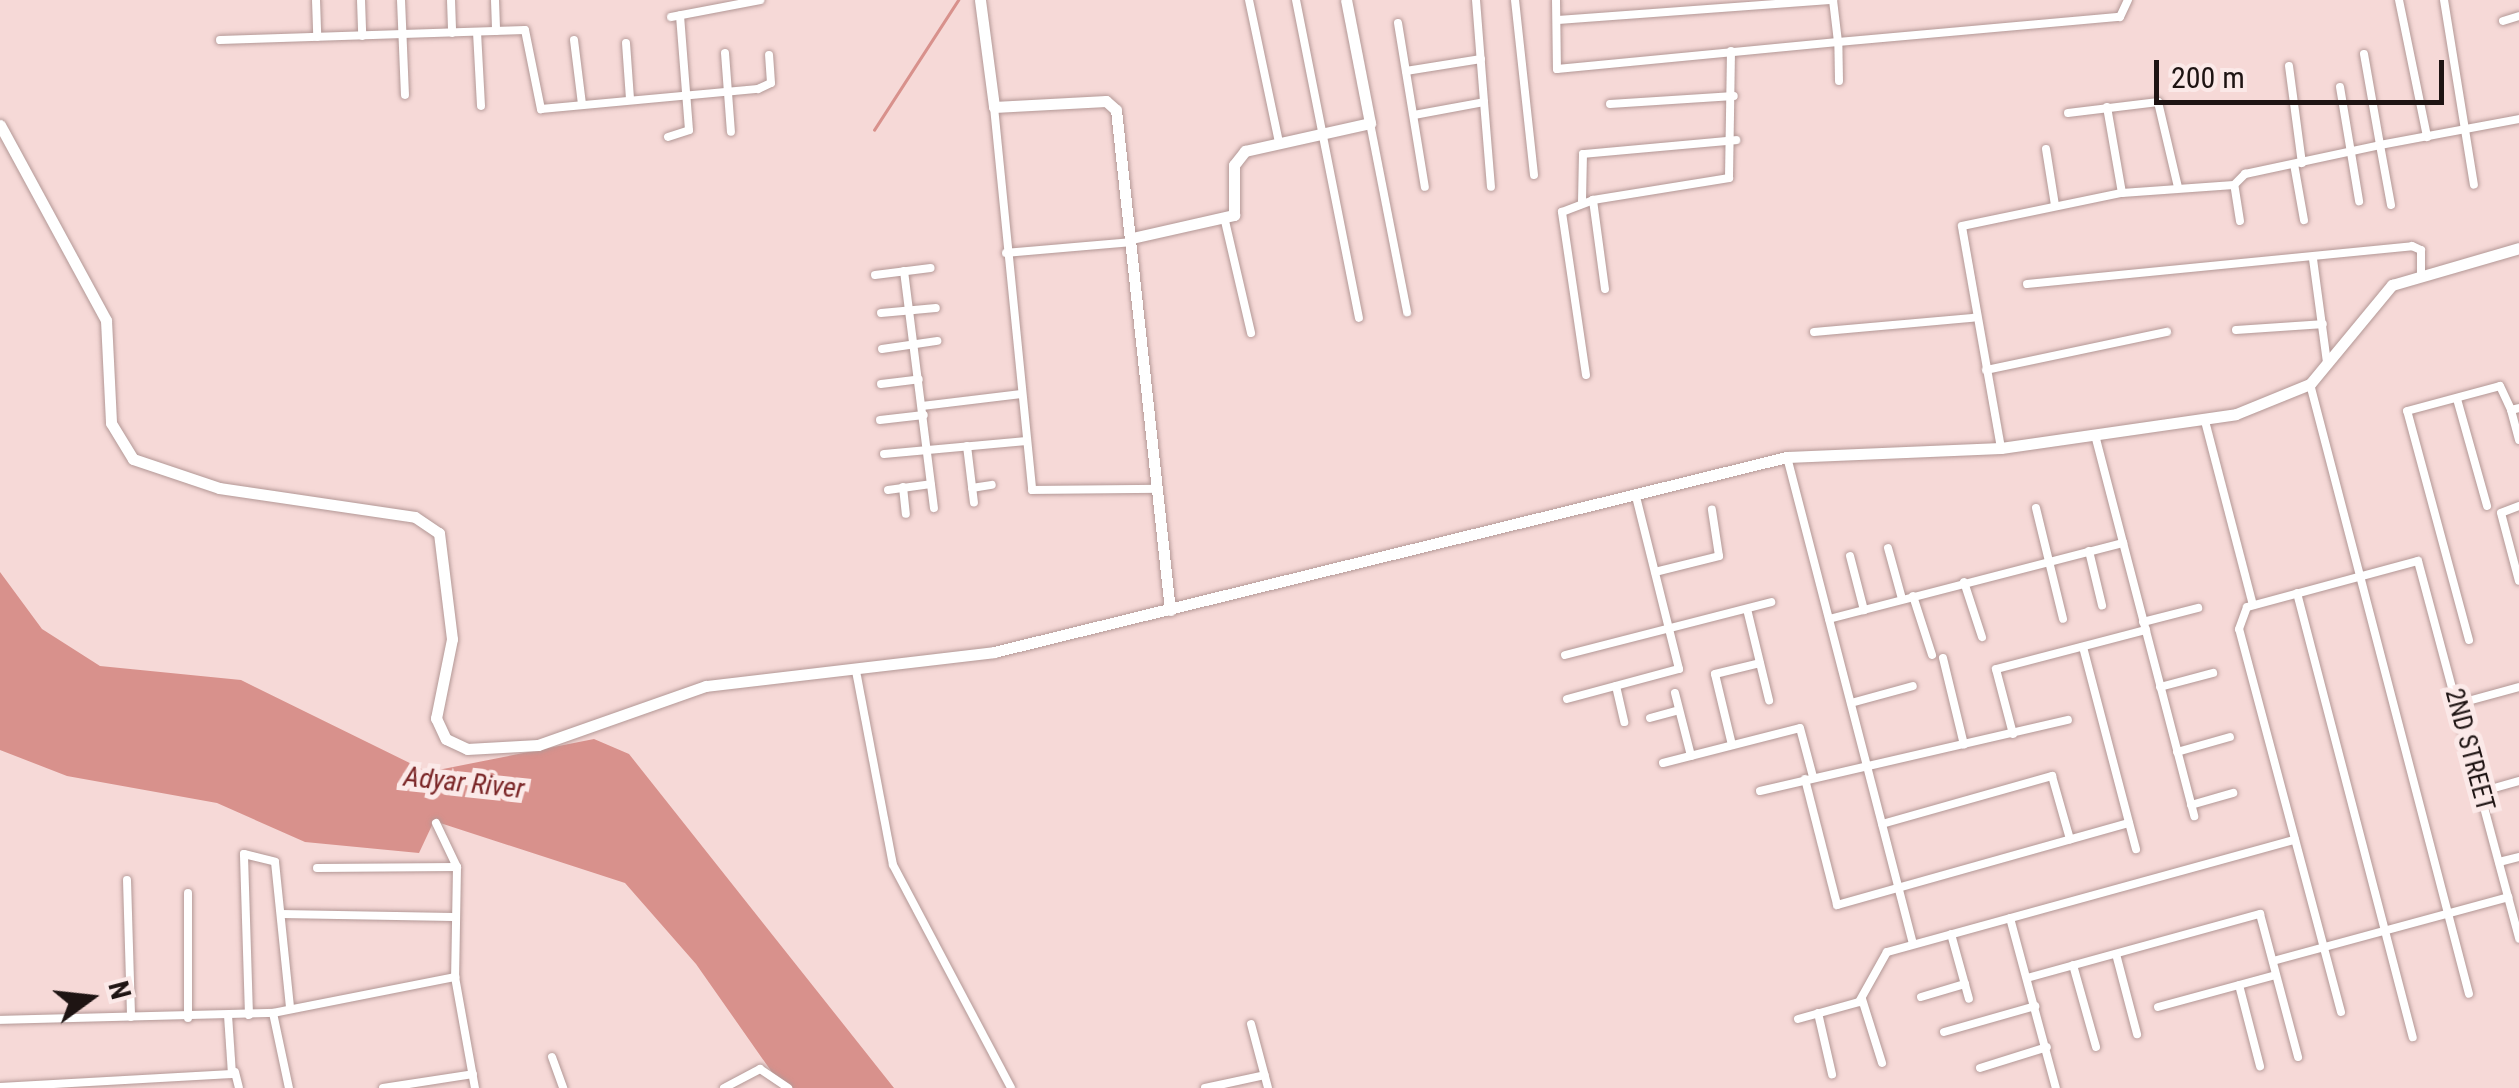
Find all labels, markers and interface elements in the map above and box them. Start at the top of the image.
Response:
scale bar [2159,40,2449,102]
text: 200 m [2171,60,2245,95]
street label: 2ND STREET [2438,686,2500,814]
water label: Adyar River [402,760,526,806]
north arrow [40,948,140,1048]
text: N [101,978,138,1003]

